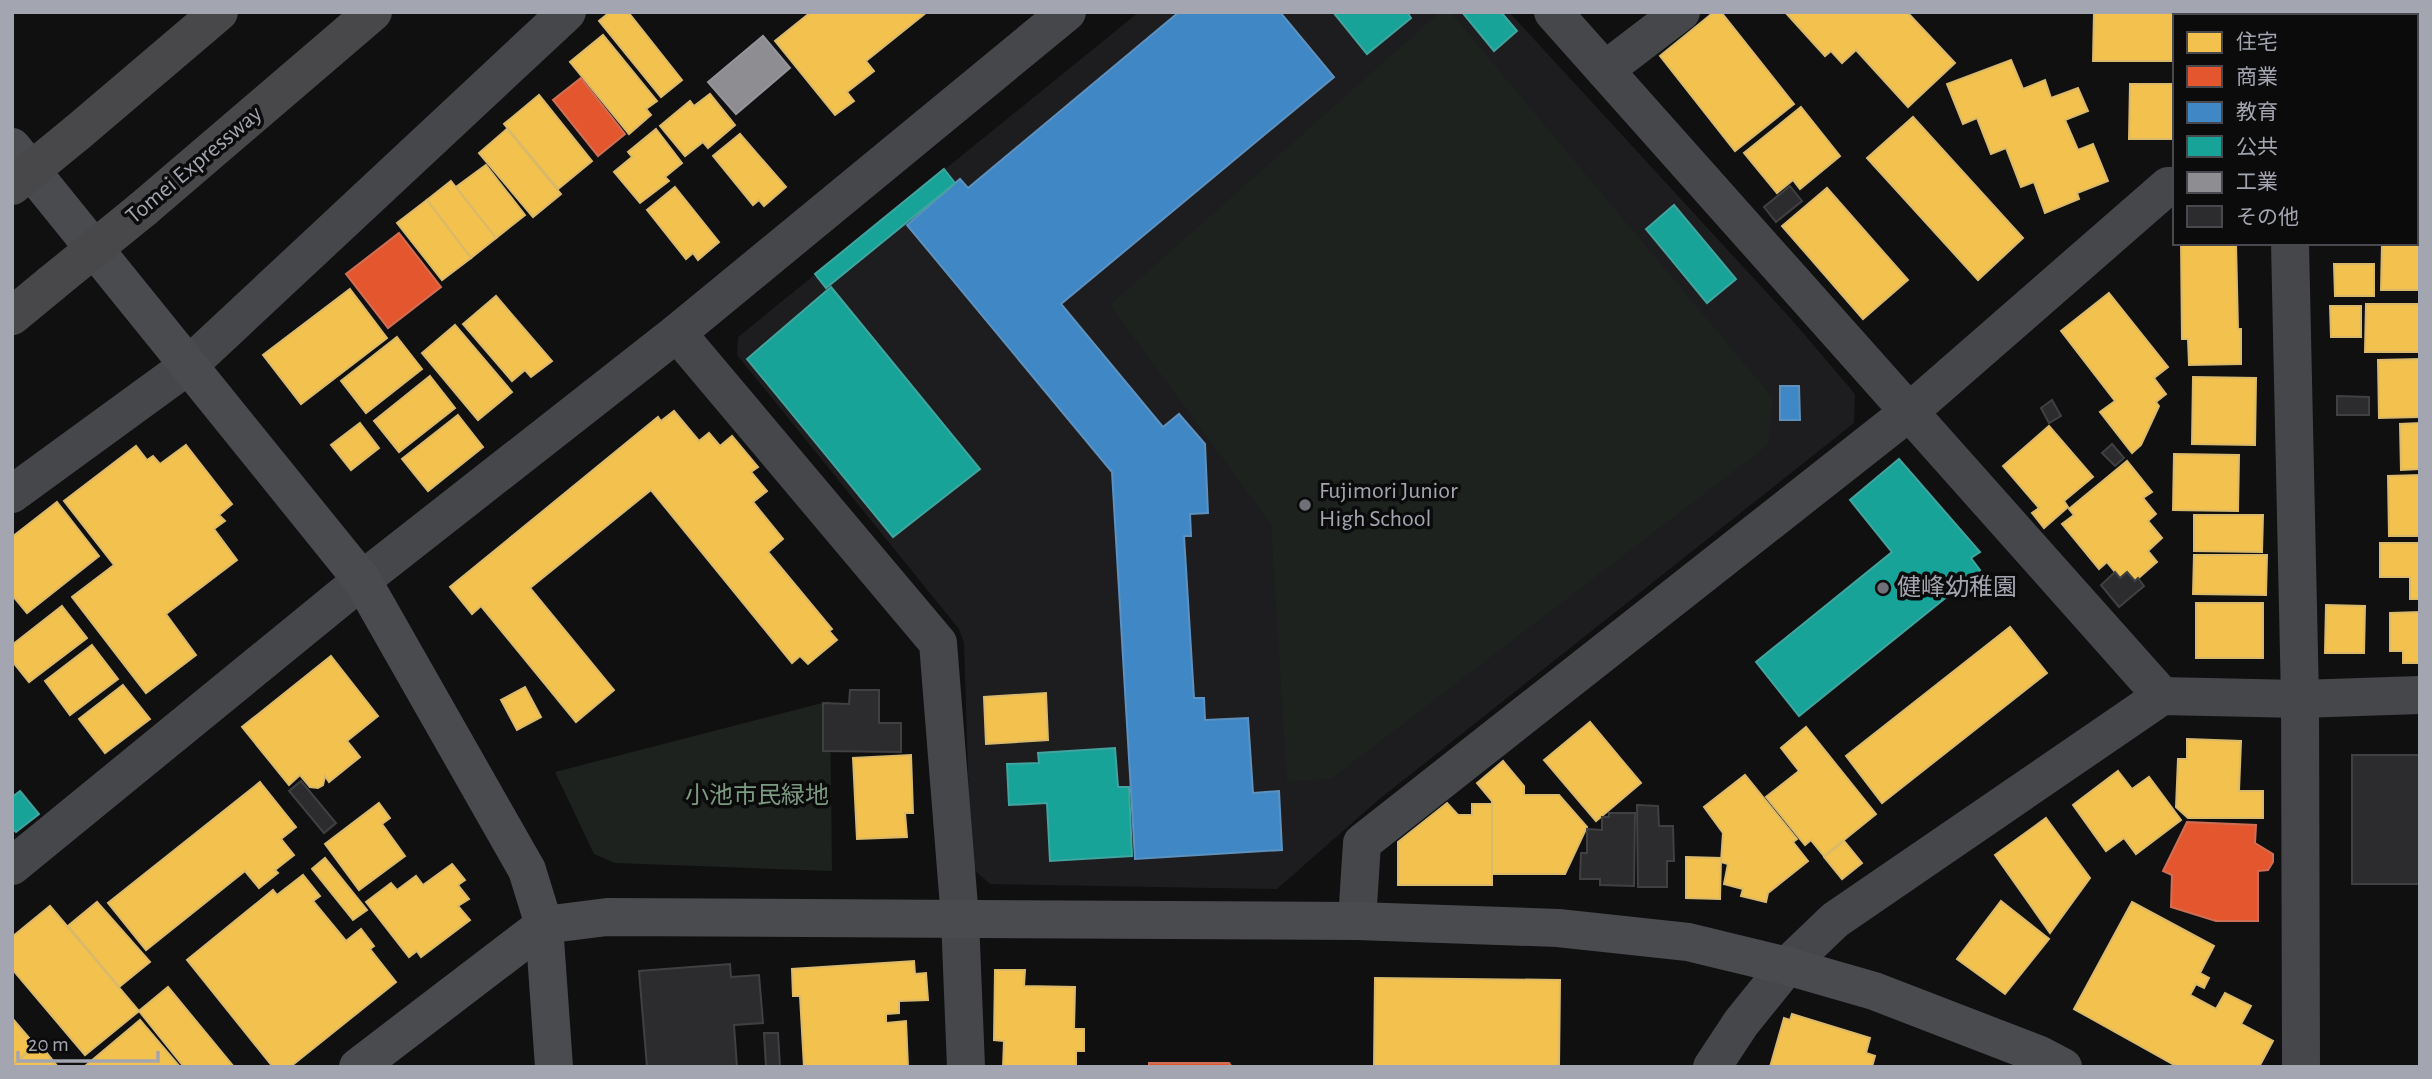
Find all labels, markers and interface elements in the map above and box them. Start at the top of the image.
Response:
legend [2173,14,2418,245]
text: 住宅 [2236,31,2278,53]
text: 商業 [2236,66,2278,88]
street label: Tomei Expressway [122,101,266,229]
text: 教育 [2236,101,2278,123]
text: 公共 [2236,136,2278,158]
text: 工業 [2236,171,2278,193]
text: その他 [2236,206,2299,228]
place label: Fujimori Junior High School [1319,479,1458,531]
marker: Fujimori Junior High School [1297,497,1313,513]
place label: 健峰幼稚園 [1897,574,2017,600]
marker: 健峰幼稚園 [1875,580,1891,596]
park label: 小池市民緑地 [685,782,829,808]
scale bar [18,1020,158,1064]
text: 20 m [28,1034,69,1055]

